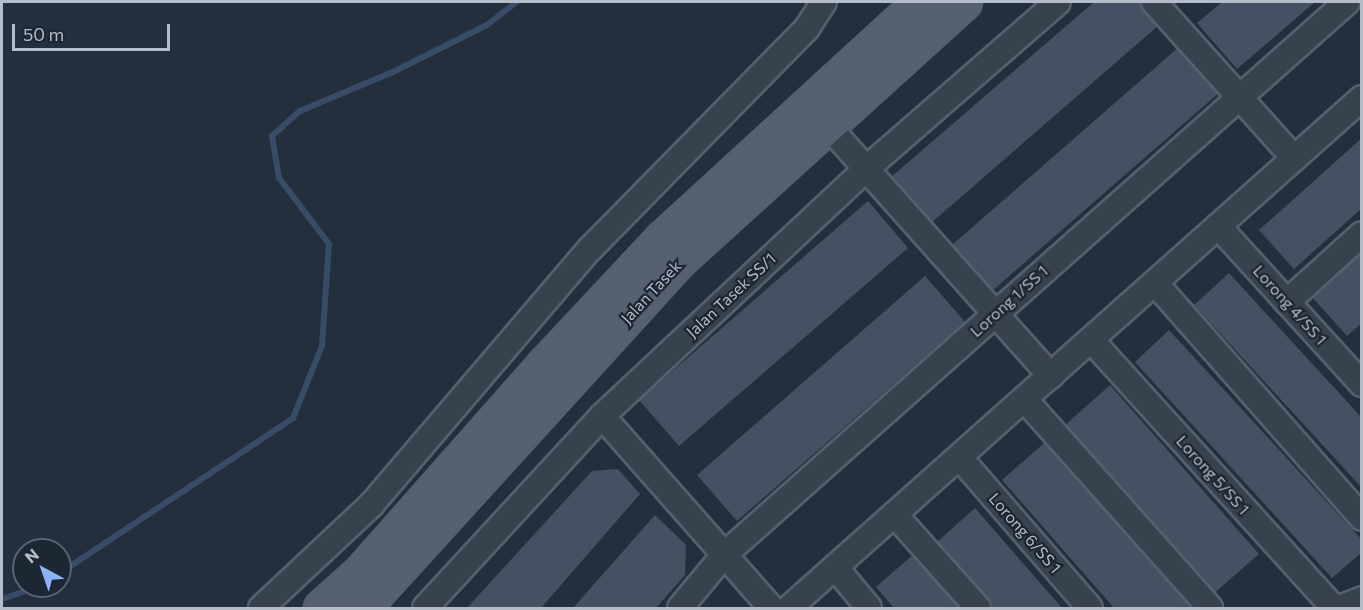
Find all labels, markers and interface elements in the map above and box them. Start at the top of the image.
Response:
scale bar [15,12,172,50]
text: 50 m [23,23,64,45]
street label: Jalan Tasek SS/1 [682,249,780,341]
street label: Jalan Tasek [617,256,685,328]
street label: Lorong 1/SS 1 [966,261,1052,341]
street label: Lorong 4/SS 1 [1249,261,1331,349]
street label: Lorong 5/SS 1 [1172,431,1254,519]
street label: Lorong 6/SS 1 [985,489,1065,577]
north arrow [12,538,72,598]
text: N [21,544,42,566]

